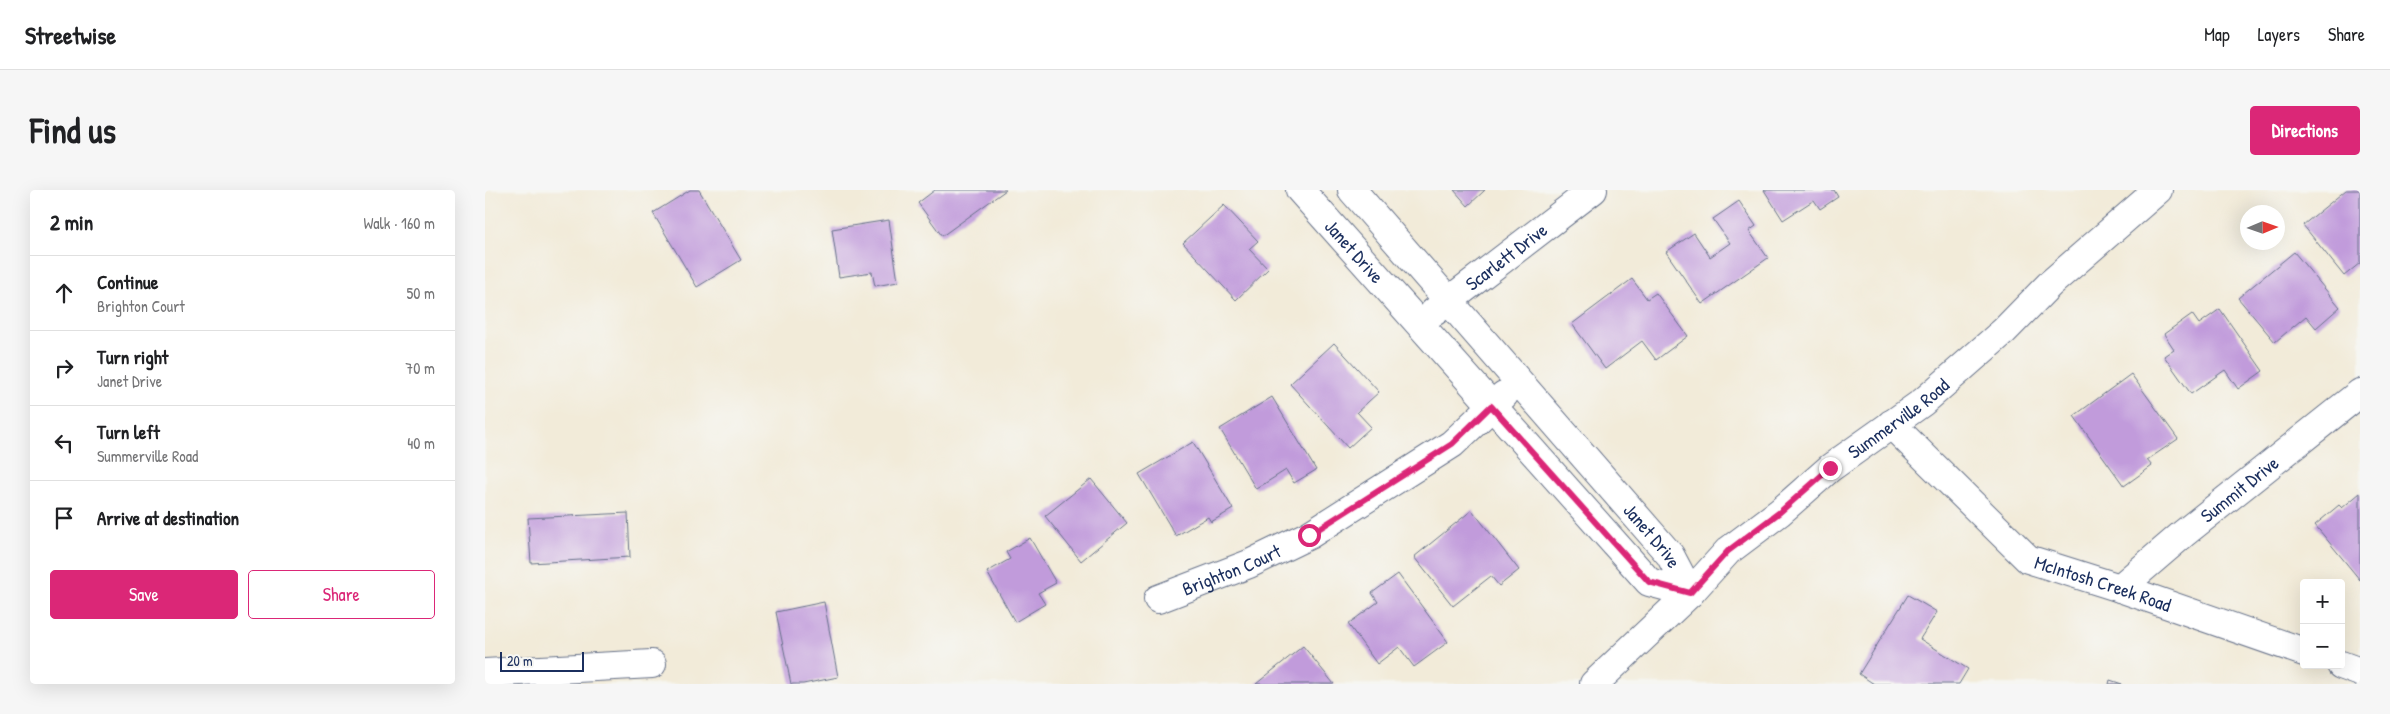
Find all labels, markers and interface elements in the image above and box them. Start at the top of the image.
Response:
text: Streetwise [25,19,116,51]
text: Map [2204,22,2230,47]
text: Layers [2258,22,2300,47]
text: Share [2328,22,2365,47]
button: Directions [2250,106,2360,155]
text: Find us [30,107,116,154]
north arrow [2240,205,2285,250]
text: 2 min [50,208,93,237]
text: Walk · 160 m [363,212,435,234]
street label: Janet Drive [1319,214,1390,289]
street label: Scarlett Drive [1460,217,1553,296]
text: Continue [97,269,158,295]
icon: ahead [50,279,78,307]
text: 50 m [407,282,435,304]
text: Brighton Court [97,295,185,317]
text: Turn right [97,344,168,370]
icon: right [50,354,78,382]
text: 70 m [405,357,435,379]
text: Janet Drive [97,370,162,392]
street label: Summerville Road [1842,372,1955,465]
text: Turn left [97,419,160,445]
icon: left [50,429,78,457]
text: 40 m [407,432,435,454]
text: Summerville Road [97,445,198,467]
street label: Summit Drive [2195,450,2284,528]
route end [1819,457,1842,480]
street label: Janet Drive [1618,498,1688,573]
icon: arrive [50,504,78,532]
text: Arrive at destination [97,505,239,531]
route start [1298,524,1321,547]
street label: Brighton Court [1178,537,1285,602]
street label: McIntosh Creek Road [2031,549,2175,618]
button: Save [50,570,238,619]
button: Share [248,570,435,619]
map controls [2300,579,2345,669]
button: + [2300,579,2345,624]
button: − [2300,624,2345,669]
scale bar [500,649,584,672]
text: 20 m [507,651,533,670]

